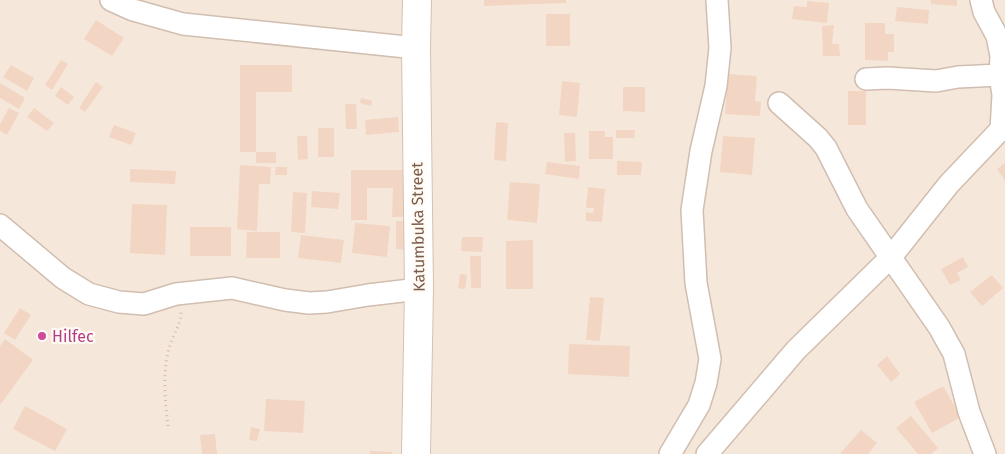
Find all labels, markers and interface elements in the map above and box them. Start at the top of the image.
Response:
street label: Katumbuka Street [407,162,429,292]
place label: Hilfec [52,327,94,346]
marker: Hilfec [36,330,48,342]

